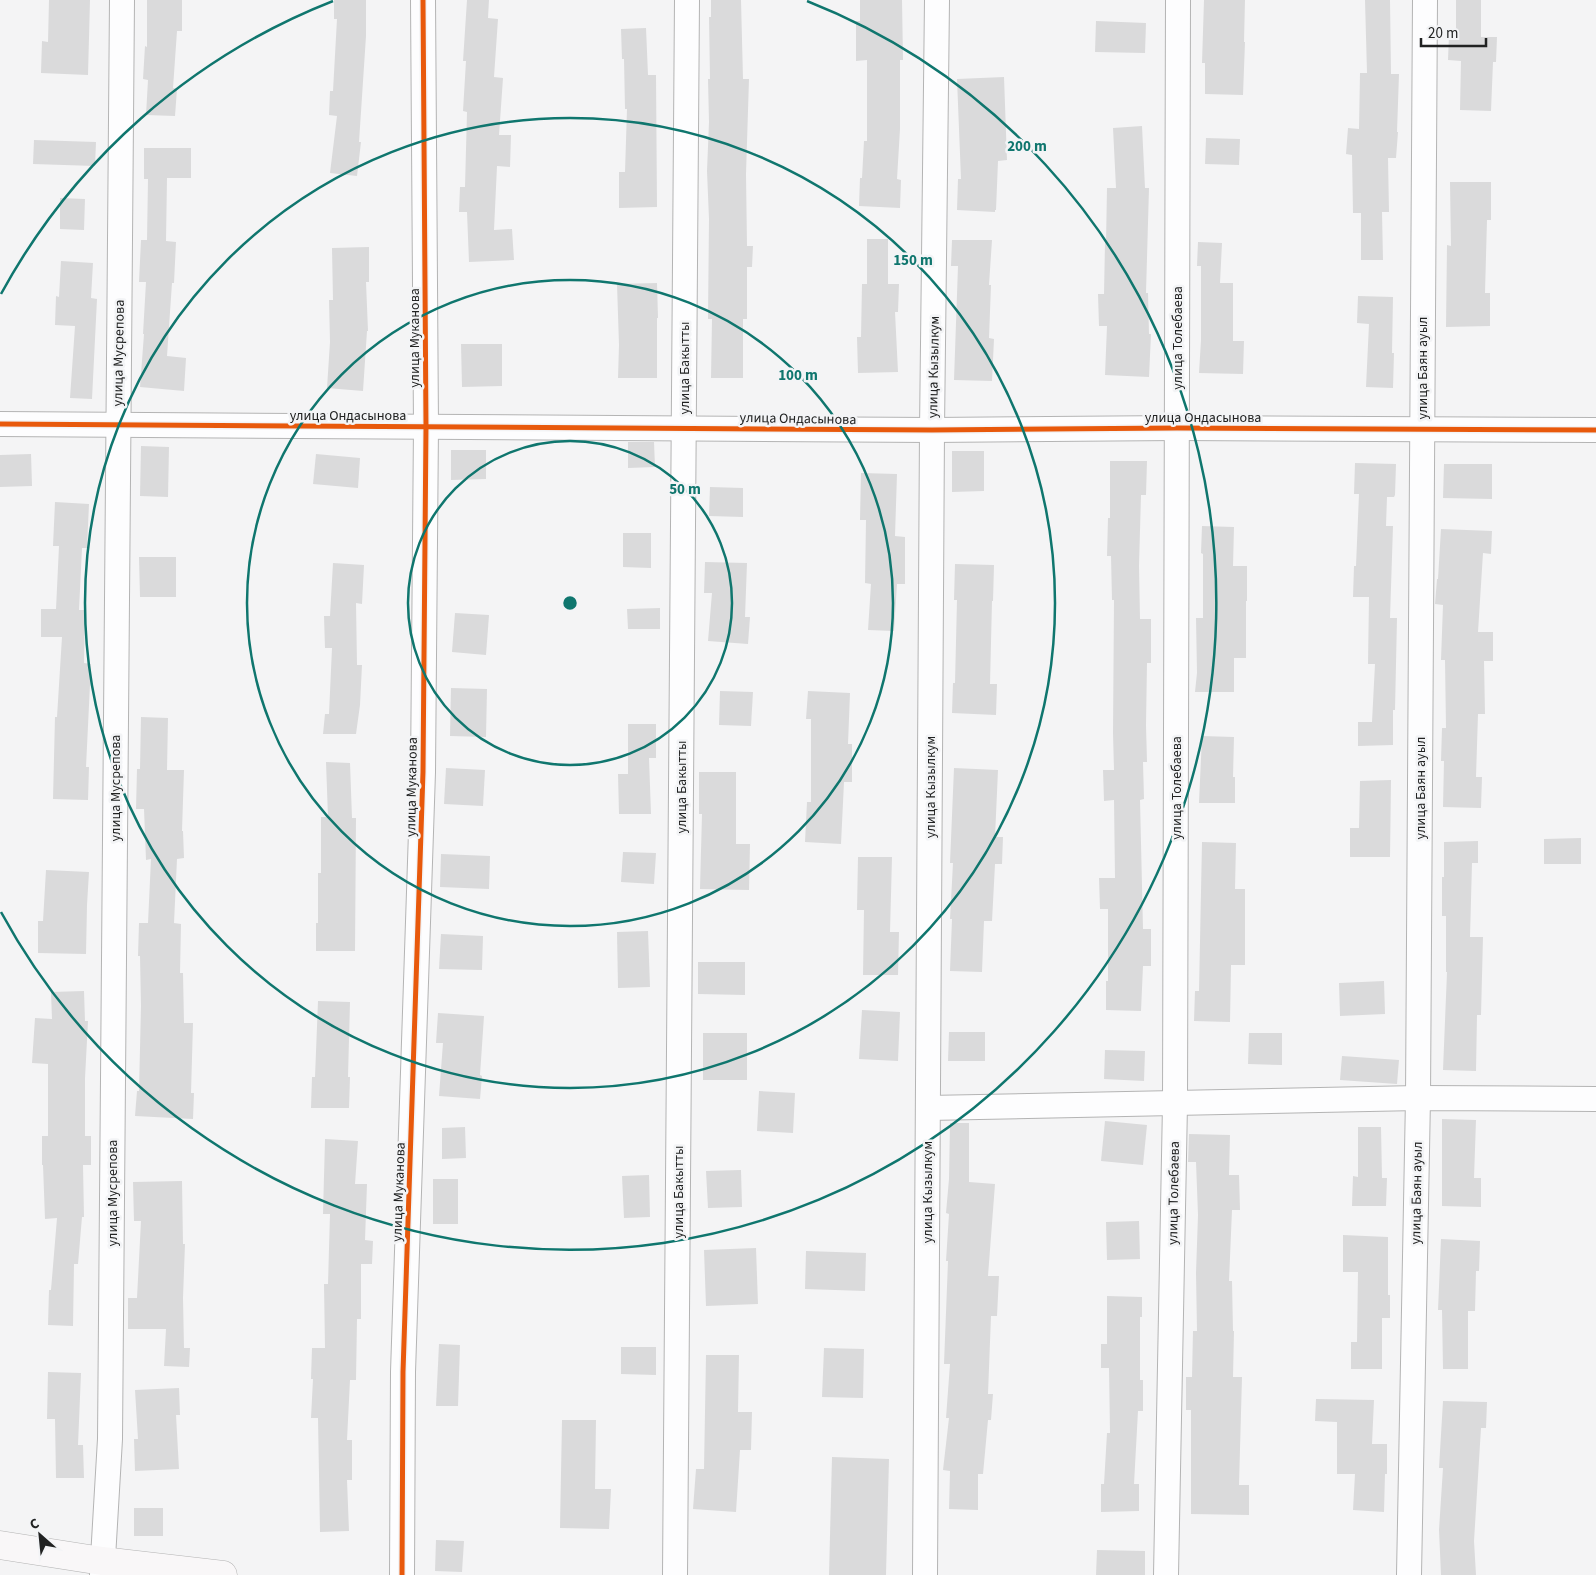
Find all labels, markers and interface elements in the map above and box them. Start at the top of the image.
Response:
scale bar [1421,15,1486,47]
text: 20 m [1428,23,1458,44]
text: 200 m [1007,136,1047,157]
text: 150 m [893,250,933,271]
street label: улица Толебаева [1168,286,1188,390]
street label: улица Муканова [405,288,425,388]
street label: улица Мусрепова [108,299,130,407]
street label: улица Кызылкум [923,316,945,418]
street label: улица Баян ауыл [1413,316,1433,420]
street label: улица Бакытты [675,321,695,415]
text: 100 m [778,365,818,386]
street label: улица Ондасынова [290,406,406,426]
street label: улица Ондасынова [739,408,856,430]
street label: улица Ондасынова [1145,408,1261,428]
text: 50 m [669,479,701,500]
centre of rings [561,594,579,612]
street label: улица Мусрепова [106,735,126,841]
street label: улица Кызылкум [921,736,941,838]
street label: улица Толебаева [1167,736,1187,840]
street label: улица Баян ауыл [1411,736,1431,840]
street label: улица Муканова [401,737,423,837]
street label: улица Бакытты [672,740,692,834]
street label: улица Мусрепова [103,1140,123,1246]
street label: улица Кызылкум [918,1141,938,1243]
street label: улица Толебаева [1163,1141,1185,1245]
street label: улица Баян ауыл [1406,1141,1428,1245]
street label: улица Муканова [387,1142,411,1242]
street label: улица Бакытты [669,1145,689,1239]
north arrow [15,1510,65,1560]
text: С [26,1514,43,1535]

